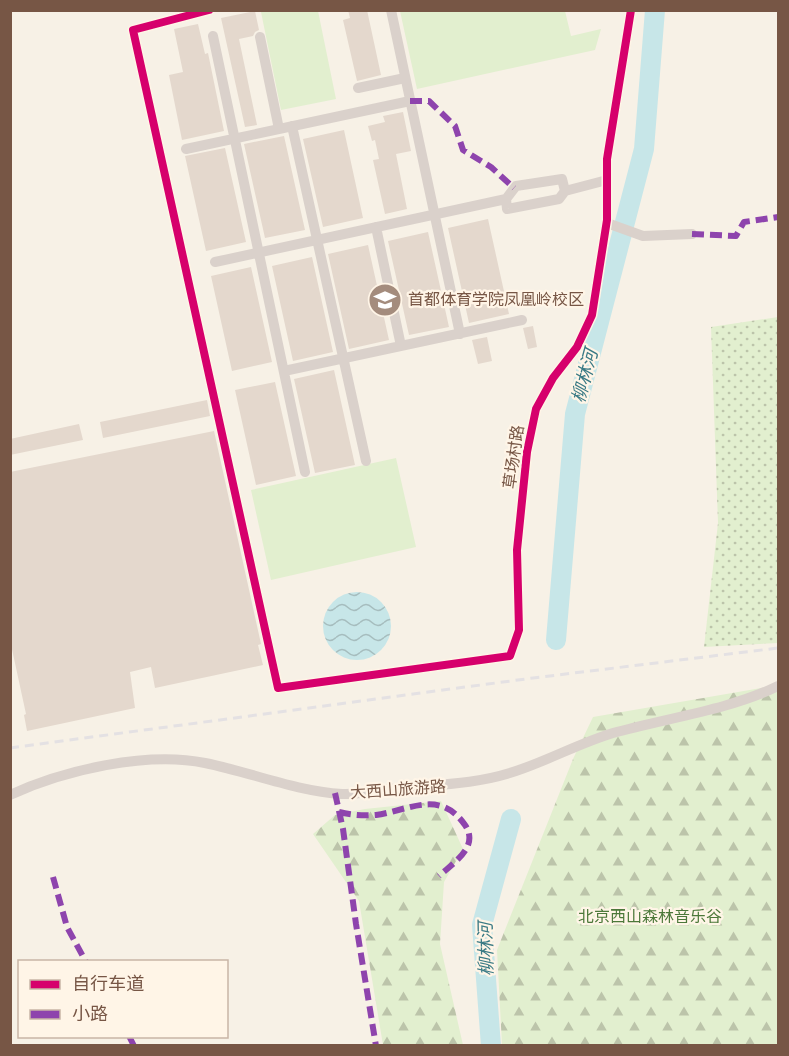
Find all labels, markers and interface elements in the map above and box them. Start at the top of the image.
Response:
school or university icon: 首都体育学院凤凰岭校区 [367,282,403,318]
place label: 首都体育学院凤凰岭校区 [408,289,584,311]
water label: 柳林河 [566,344,604,405]
street label: 草场村路 [499,424,529,490]
street label: 大西山旅游路 [349,776,447,804]
park label: 北京西山森林音乐谷 [578,906,722,928]
water label: 柳林河 [473,919,498,976]
legend [18,960,228,1038]
text: 自行车道 [72,972,144,996]
text: 小路 [72,1002,108,1026]

